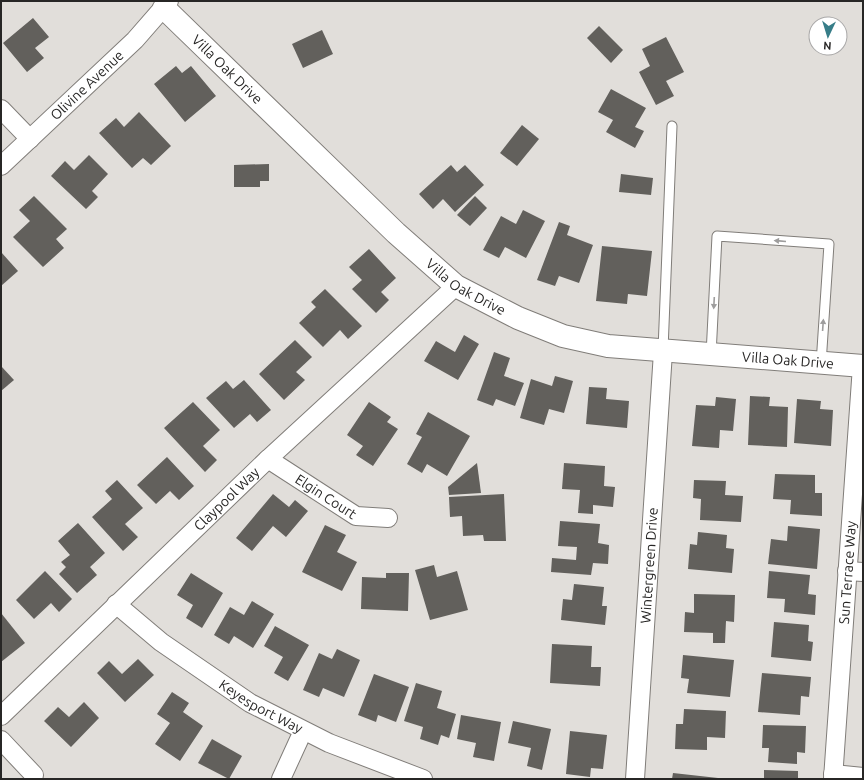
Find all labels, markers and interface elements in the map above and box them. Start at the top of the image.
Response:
north arrow [808,16,848,56]
street label: Villa Oak Drive [189,31,266,107]
text: N [823,40,832,52]
street label: Olivine Avenue [47,47,127,123]
one-way arrow [774,237,786,244]
street label: Villa Oak Drive [423,255,508,318]
one-way arrow [711,297,717,310]
one-way arrow [820,319,827,331]
street label: Villa Oak Drive [741,349,834,372]
street label: Claypool Way [191,464,263,534]
street label: Elgin Court [292,471,360,522]
street label: Wintergreen Drive [637,507,661,624]
street label: Sun Terrace Way [836,520,859,625]
street label: Keyesport Way [216,676,306,736]

